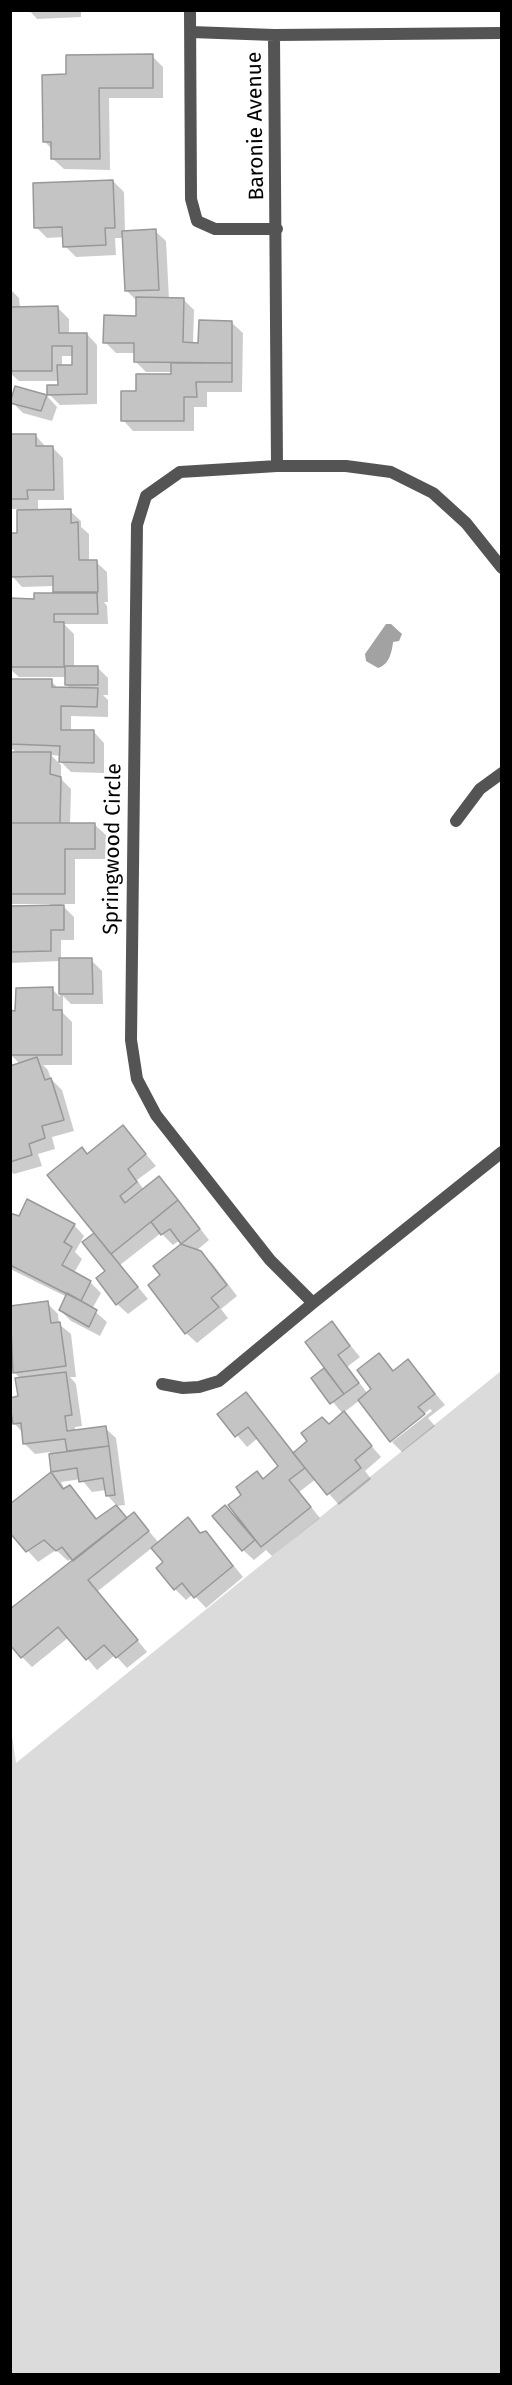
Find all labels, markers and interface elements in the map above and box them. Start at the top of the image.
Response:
street label: Baronie Avenue [242,51,270,201]
street label: Springwood Circle [99,763,127,935]

